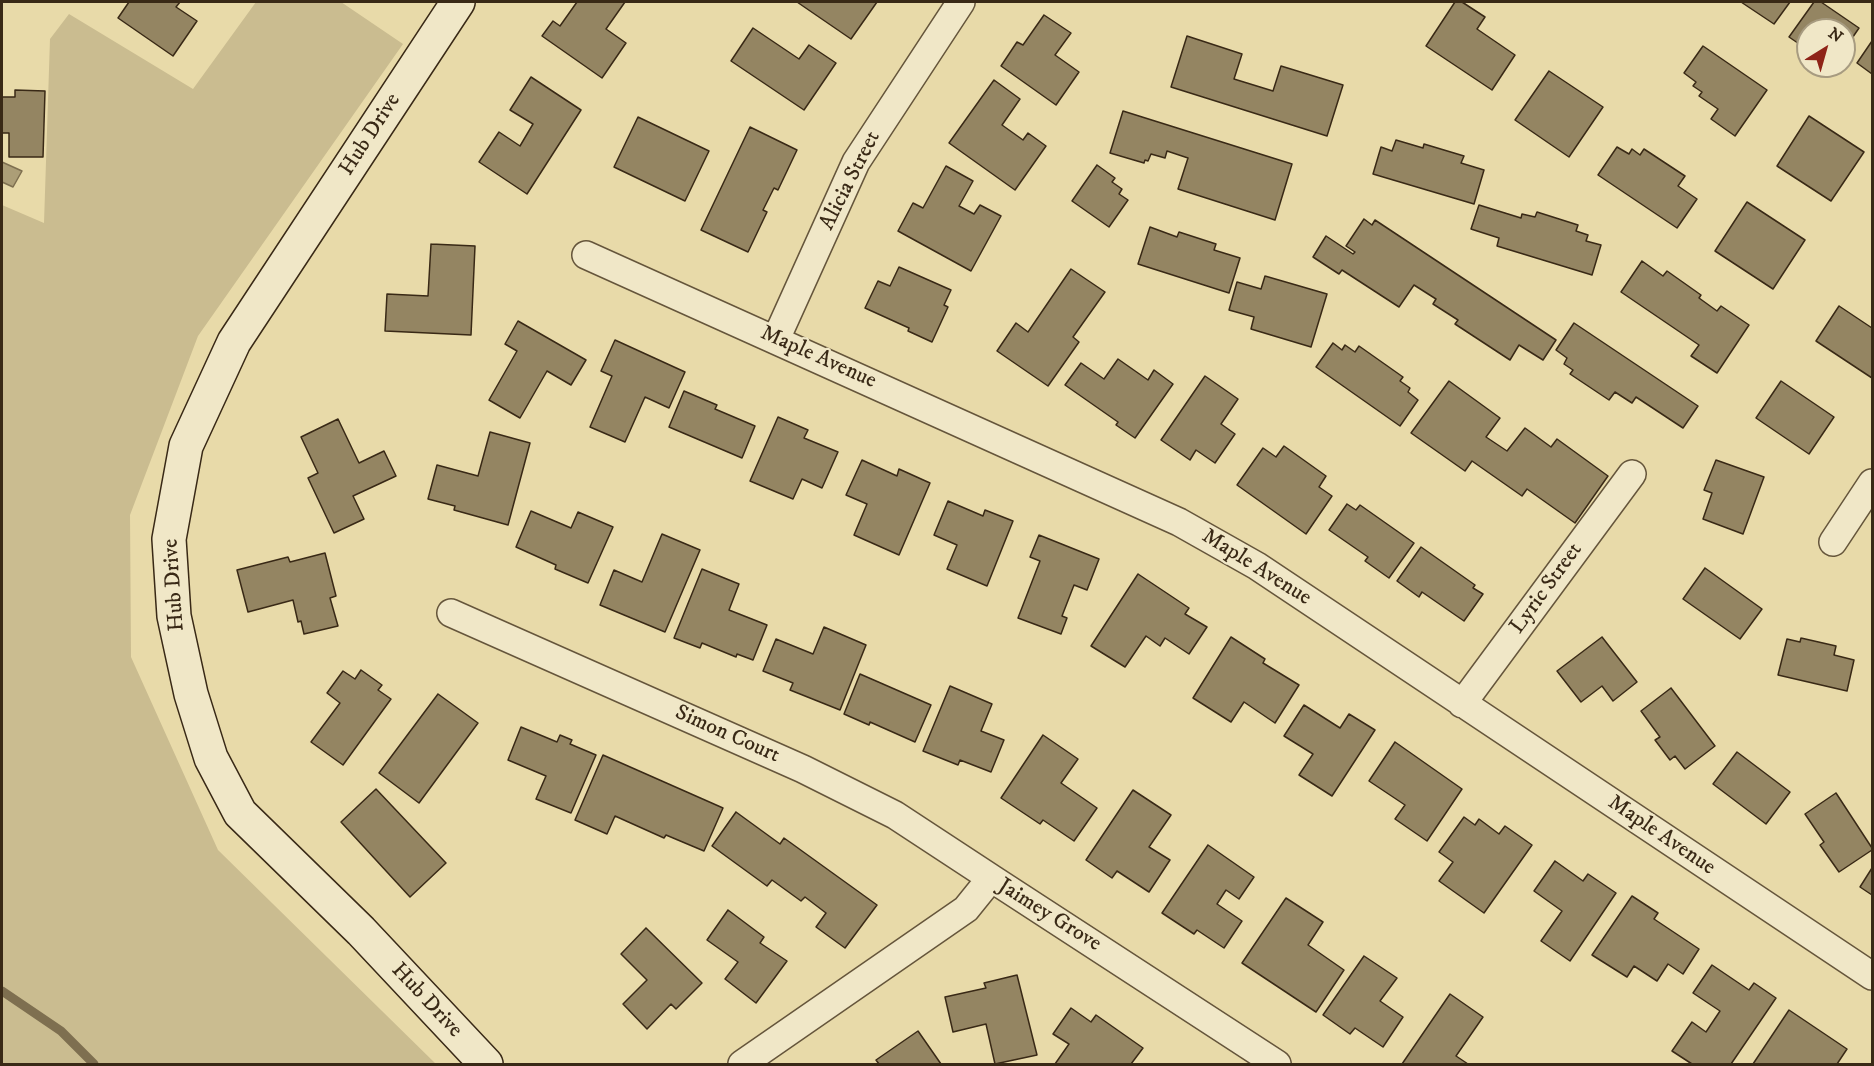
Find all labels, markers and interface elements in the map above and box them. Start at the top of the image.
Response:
north arrow [1796,18,1856,78]
text: N [1824,23,1847,47]
street label: Hub Drive [335,89,407,181]
street label: Alicia Street [815,127,887,235]
street label: Maple Avenue [756,321,880,395]
street label: Maple Avenue [1196,524,1316,612]
street label: Hub Drive [159,538,191,632]
street label: Lyric Street [1505,538,1589,640]
street label: Simon Court [671,700,783,770]
street label: Maple Avenue [1602,790,1720,882]
street label: Jaimey Grove [992,874,1106,958]
street label: Hub Drive [385,958,467,1044]

